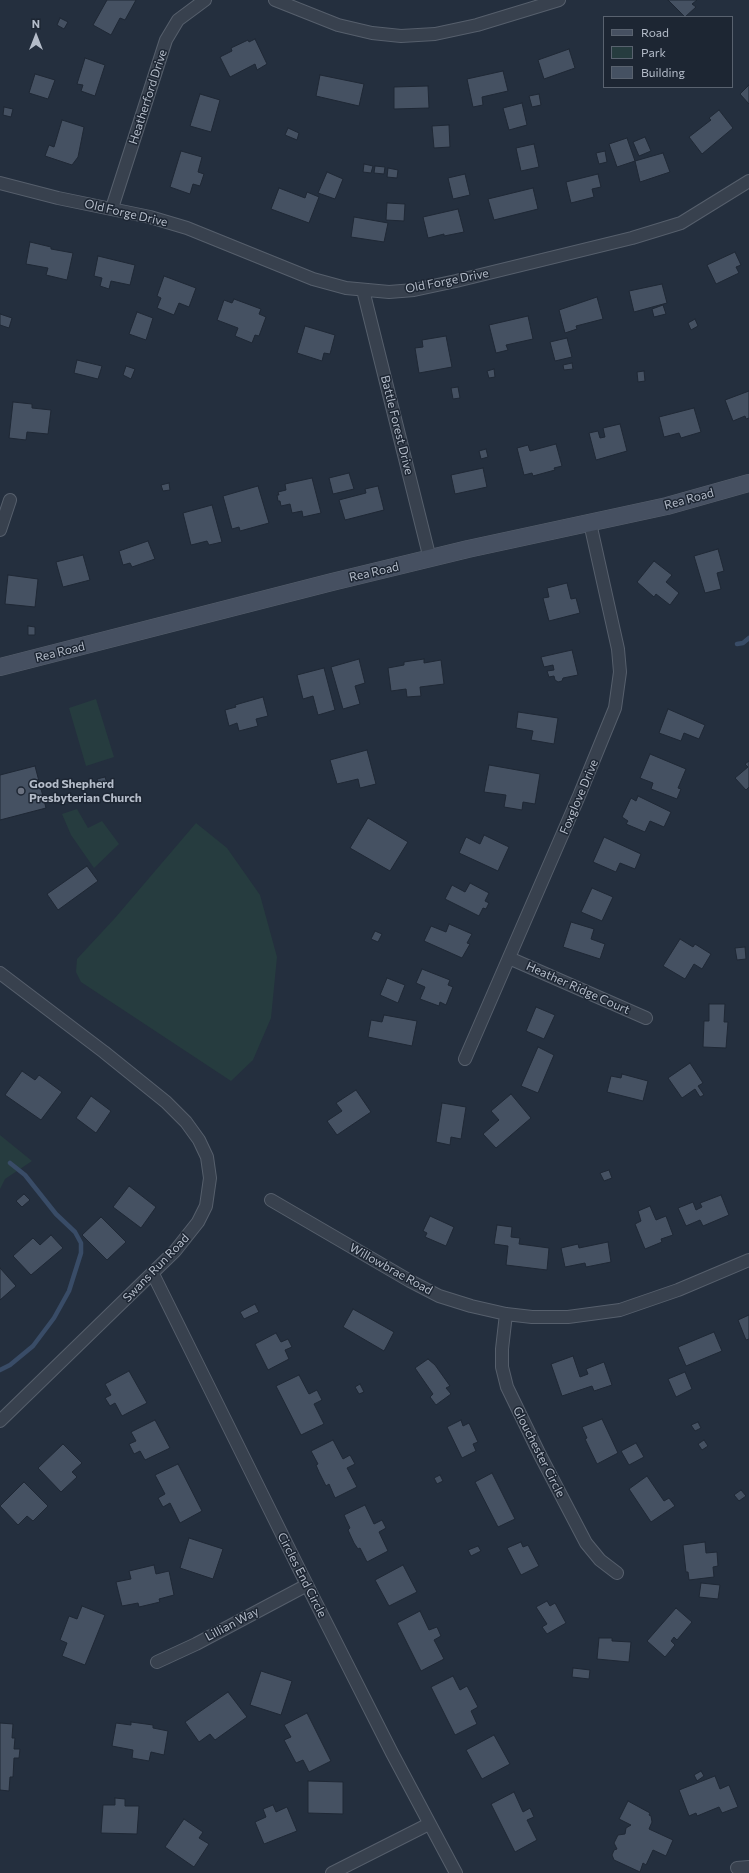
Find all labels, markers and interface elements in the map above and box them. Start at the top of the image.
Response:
north arrow [16,16,56,56]
legend [603,16,733,88]
text: N [32,17,40,30]
text: Road [641,25,669,39]
text: Park [641,45,666,59]
street label: Heatherford Drive [126,48,170,146]
text: Building [641,65,685,79]
street label: Old Forge Drive [83,196,169,230]
street label: Old Forge Drive [404,266,490,296]
street label: Battle Forest Drive [378,374,416,476]
street label: Rea Road [663,486,715,512]
street label: Rea Road [348,559,400,585]
street label: Rea Road [34,639,86,665]
street label: Foxglove Drive [557,757,601,837]
place label: Good Shepherd Presbyterian Church [29,777,142,805]
marker: Good Shepherd Presbyterian Church [16,786,26,796]
street label: Heather Ridge Court [524,959,632,1017]
street label: Swans Run Road [120,1231,192,1305]
street label: Willowbrae Road [347,1240,435,1298]
street label: Glouchester Circle [510,1404,568,1500]
street label: Circles End Circle [274,1530,330,1620]
street label: Lillian Way [203,1604,261,1644]

